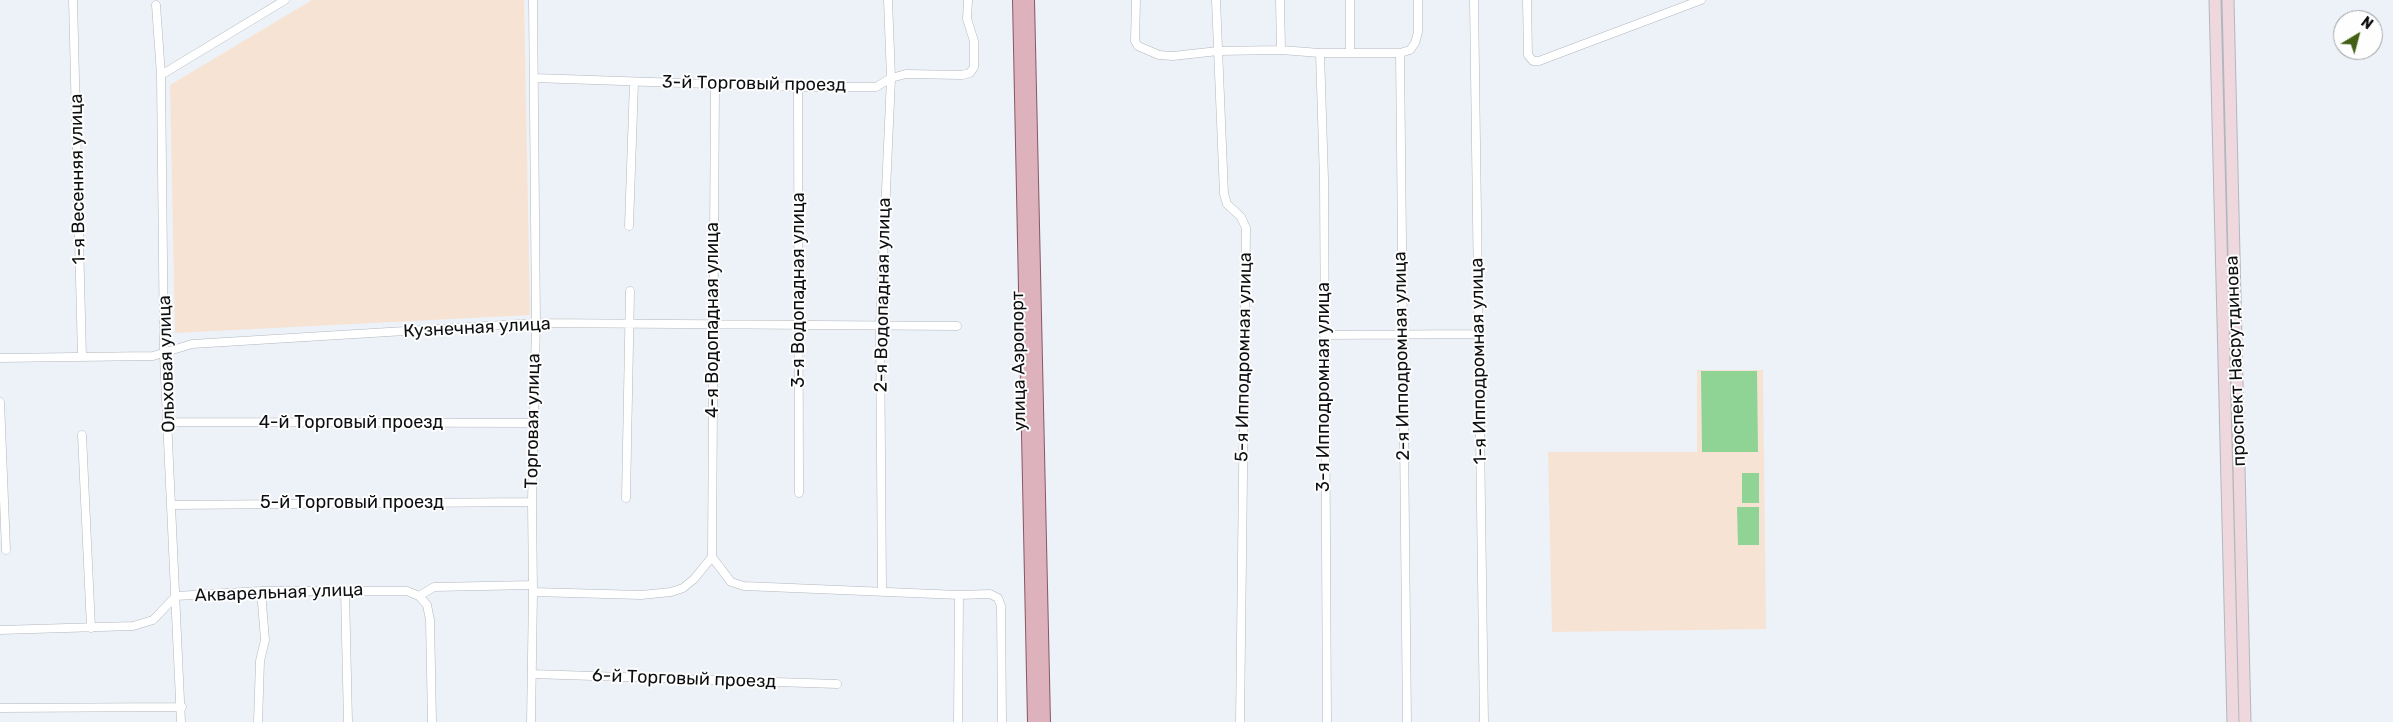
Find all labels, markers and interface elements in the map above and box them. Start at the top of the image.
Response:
north arrow [2333,10,2383,60]
text: N [2358,14,2376,33]
street label: 3-й Торговый проезд [662,72,846,96]
street label: 1-я Весенняя улица [66,94,90,264]
street label: 3-я Водопадная улица [788,192,810,388]
street label: 2-я Водопадная улица [871,197,895,393]
street label: 4-я Водопадная улица [702,222,724,418]
street label: 2-я Ипподромная улица [1389,251,1415,461]
street label: 5-я Ипподромная улица [1231,252,1257,462]
street label: проспект Насрутдинова [2222,255,2250,467]
street label: 1-я Ипподромная улица [1466,257,1492,465]
street label: 3-я Ипподромная улица [1313,282,1335,492]
street label: улица Аэропорт [1007,291,1031,431]
street label: Ольховая улица [154,295,180,433]
street label: Кузнечная улица [403,313,551,343]
street label: Торговая улица [521,353,545,489]
street label: 4-й Торговый проезд [259,412,443,434]
street label: 5-й Торговый проезд [260,492,444,514]
street label: Акварельная улица [194,579,364,607]
street label: 6-й Торговый проезд [592,665,776,693]

